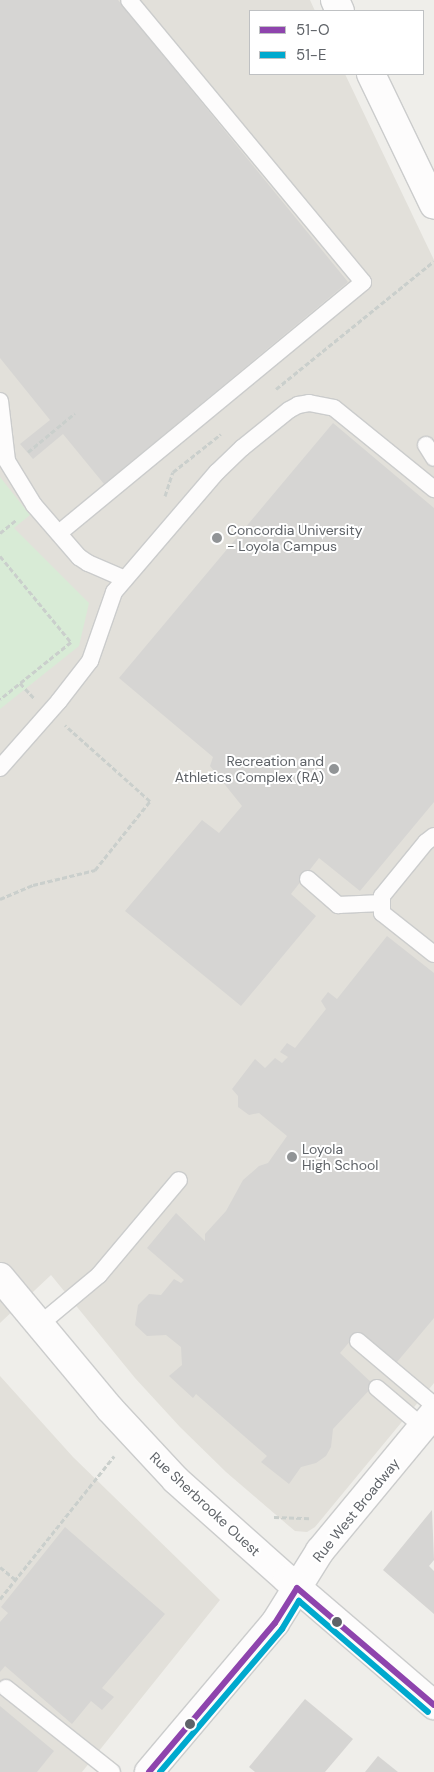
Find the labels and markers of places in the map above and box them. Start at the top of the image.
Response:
place label: Concordia University - Loyola Campus [227,522,362,554]
marker: Concordia University - Loyola Campus [211,532,223,544]
place label: Recreation and Athletics Complex (RA) [175,753,324,786]
marker: Recreation and Athletics Complex (RA) [328,763,340,775]
place label: Loyola High School [302,1141,378,1174]
marker: Loyola High School [286,1151,298,1163]
unlabelled marker [332,1617,342,1627]
unlabelled marker [185,1719,195,1729]

